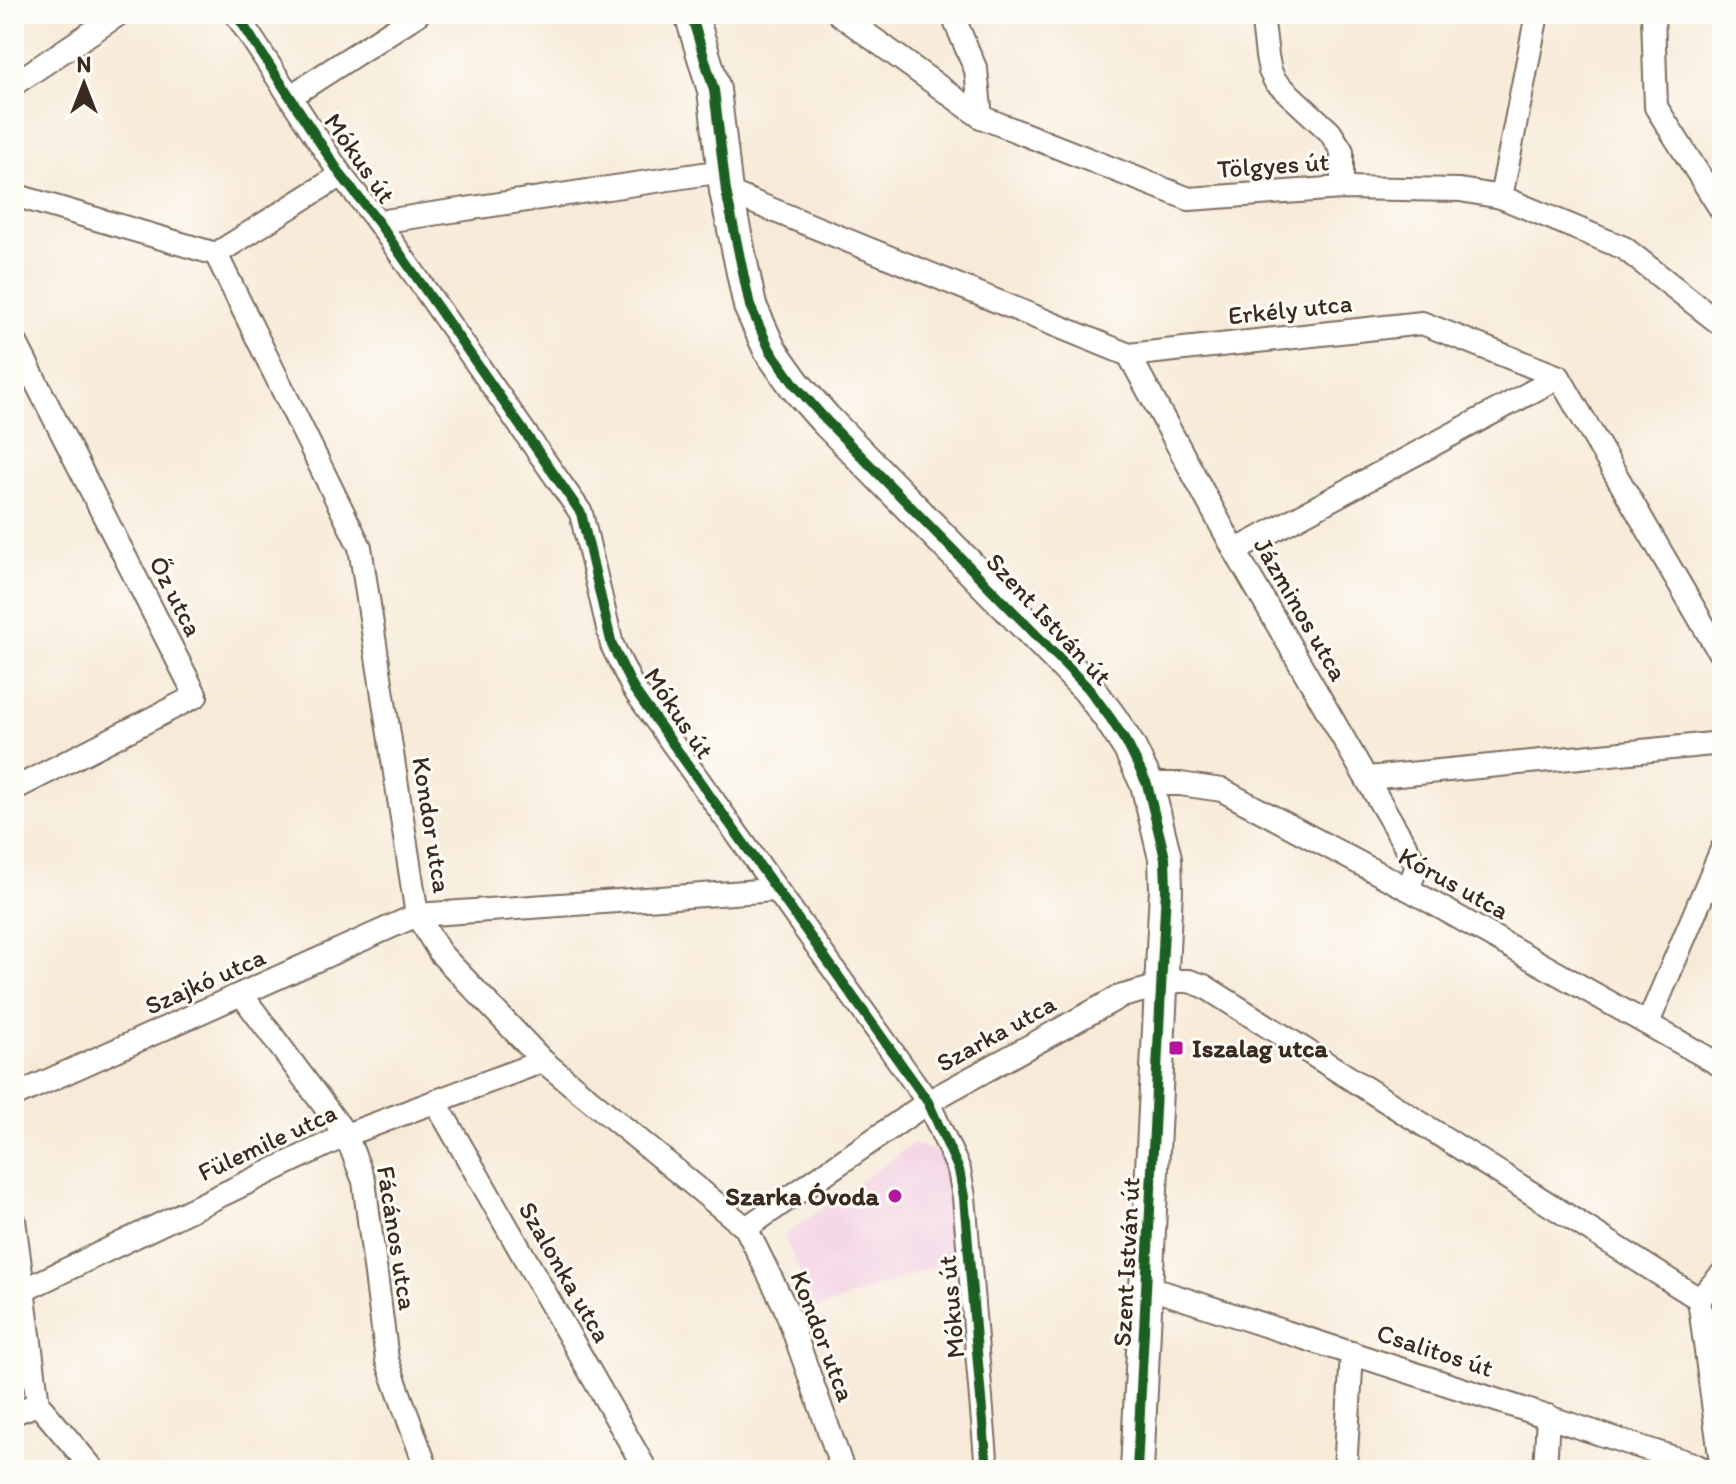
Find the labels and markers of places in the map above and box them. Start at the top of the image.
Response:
place label: Iszalag utca [1192,1032,1328,1064]
marker: Iszalag utca [1167,1039,1185,1057]
place label: Szarka Óvoda [725,1180,879,1212]
marker: Szarka Óvoda [886,1187,904,1205]

